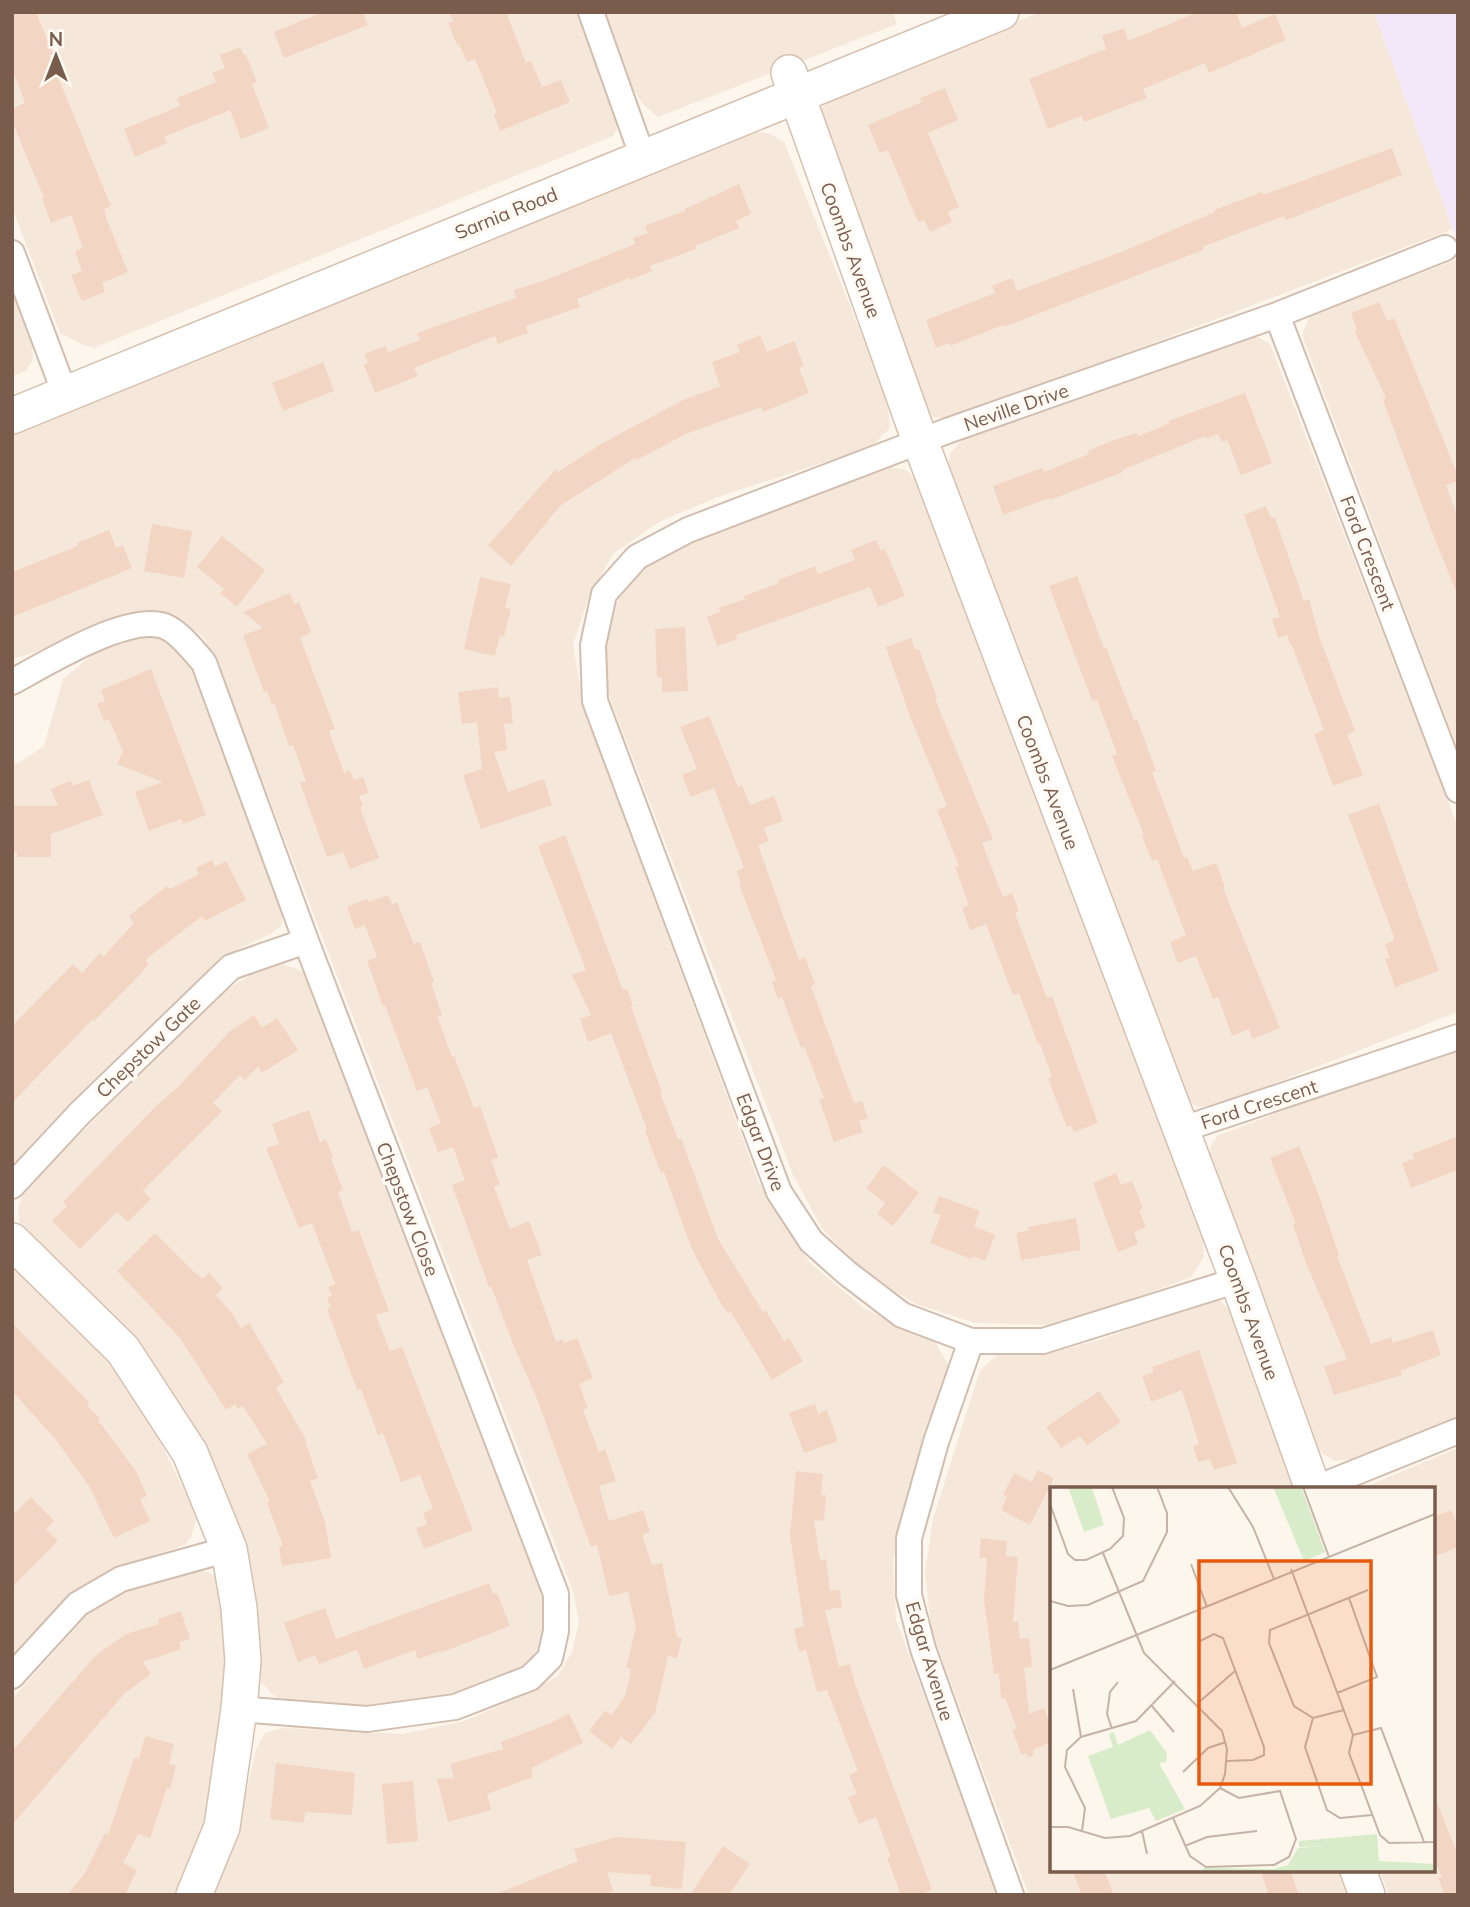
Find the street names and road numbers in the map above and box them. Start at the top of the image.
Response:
street label: Coombs Avenue [815,179,887,321]
street label: Sarnia Road [451,182,561,244]
street label: Neville Drive [960,378,1072,436]
street label: Ford Crescent [1335,492,1401,614]
street label: Coombs Avenue [1011,711,1085,853]
street label: Chepstow Gate [91,991,205,1103]
street label: Ford Crescent [1198,1074,1321,1134]
street label: Edgar Drive [731,1090,791,1194]
street label: Chepstow Close [371,1138,445,1280]
street label: Coombs Avenue [1213,1241,1285,1383]
street label: Edgar Avenue [900,1598,960,1724]

